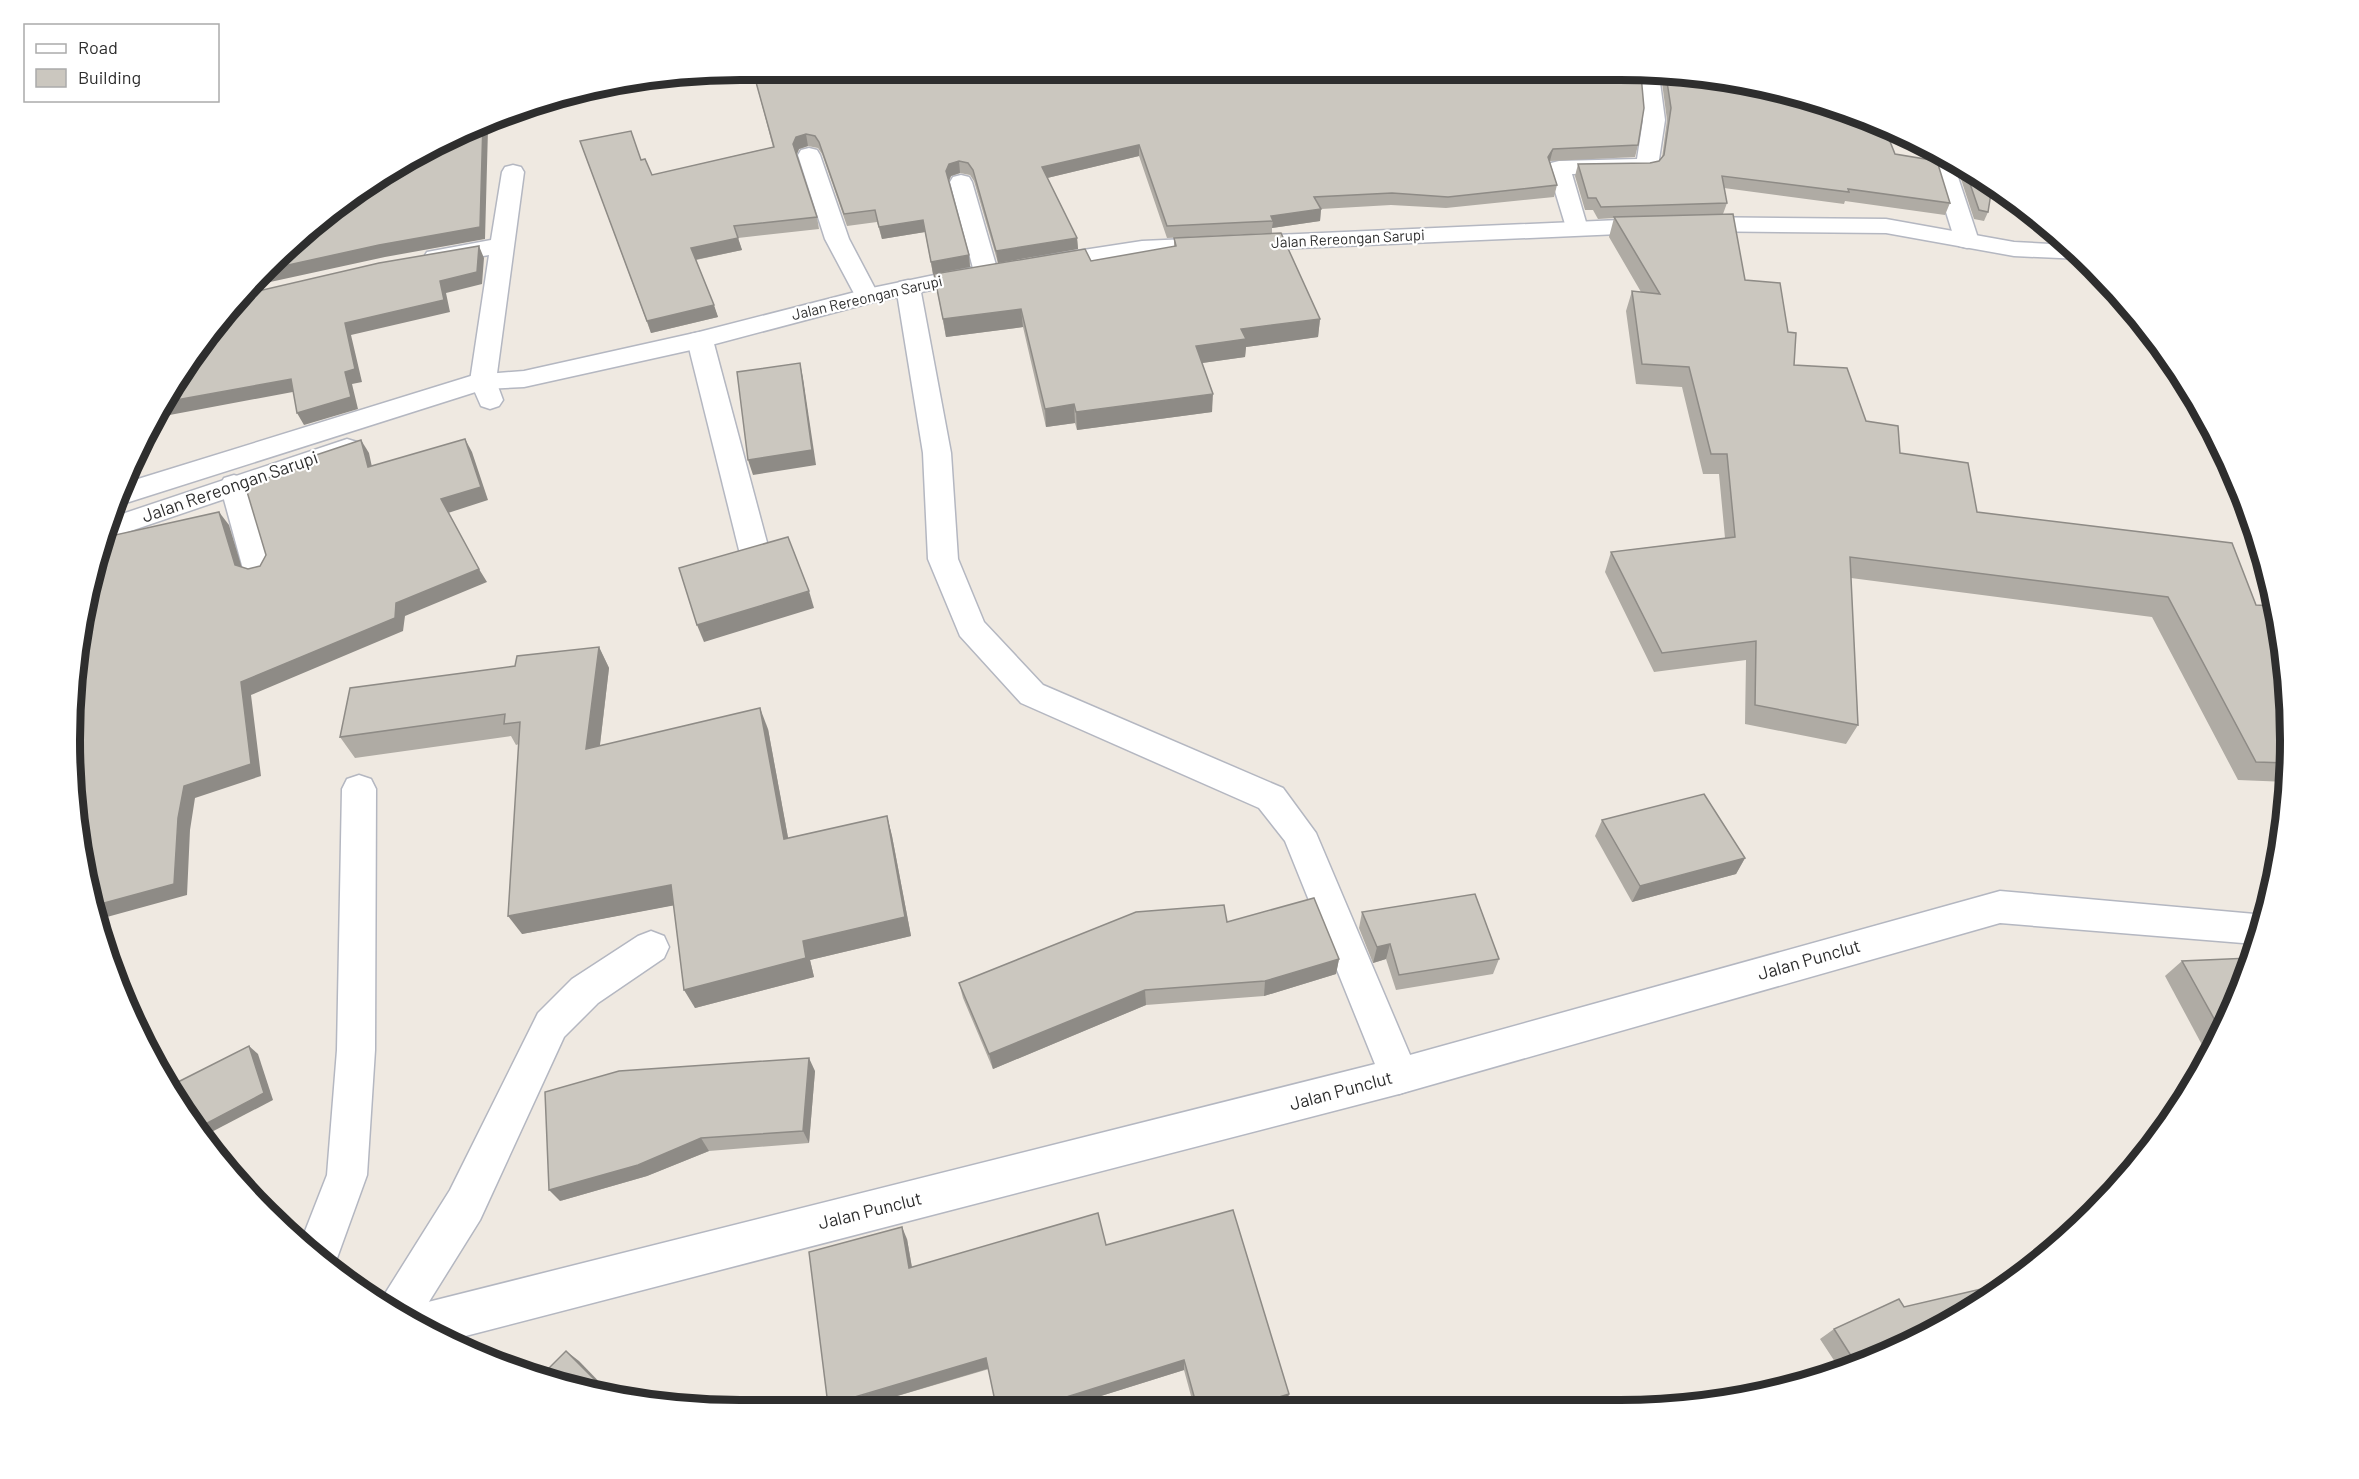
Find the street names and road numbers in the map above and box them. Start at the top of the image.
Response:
street label: Jalan Rereongan Sarupi [1271,225,1425,251]
street label: Jalan Rereongan Sarupi [790,271,944,323]
street label: Jalan Rereongan Sarupi [139,446,321,527]
street label: Jalan Punclut [1755,934,1863,984]
street label: Jalan Punclut [1287,1066,1395,1114]
street label: Jalan Punclut [816,1187,924,1234]

